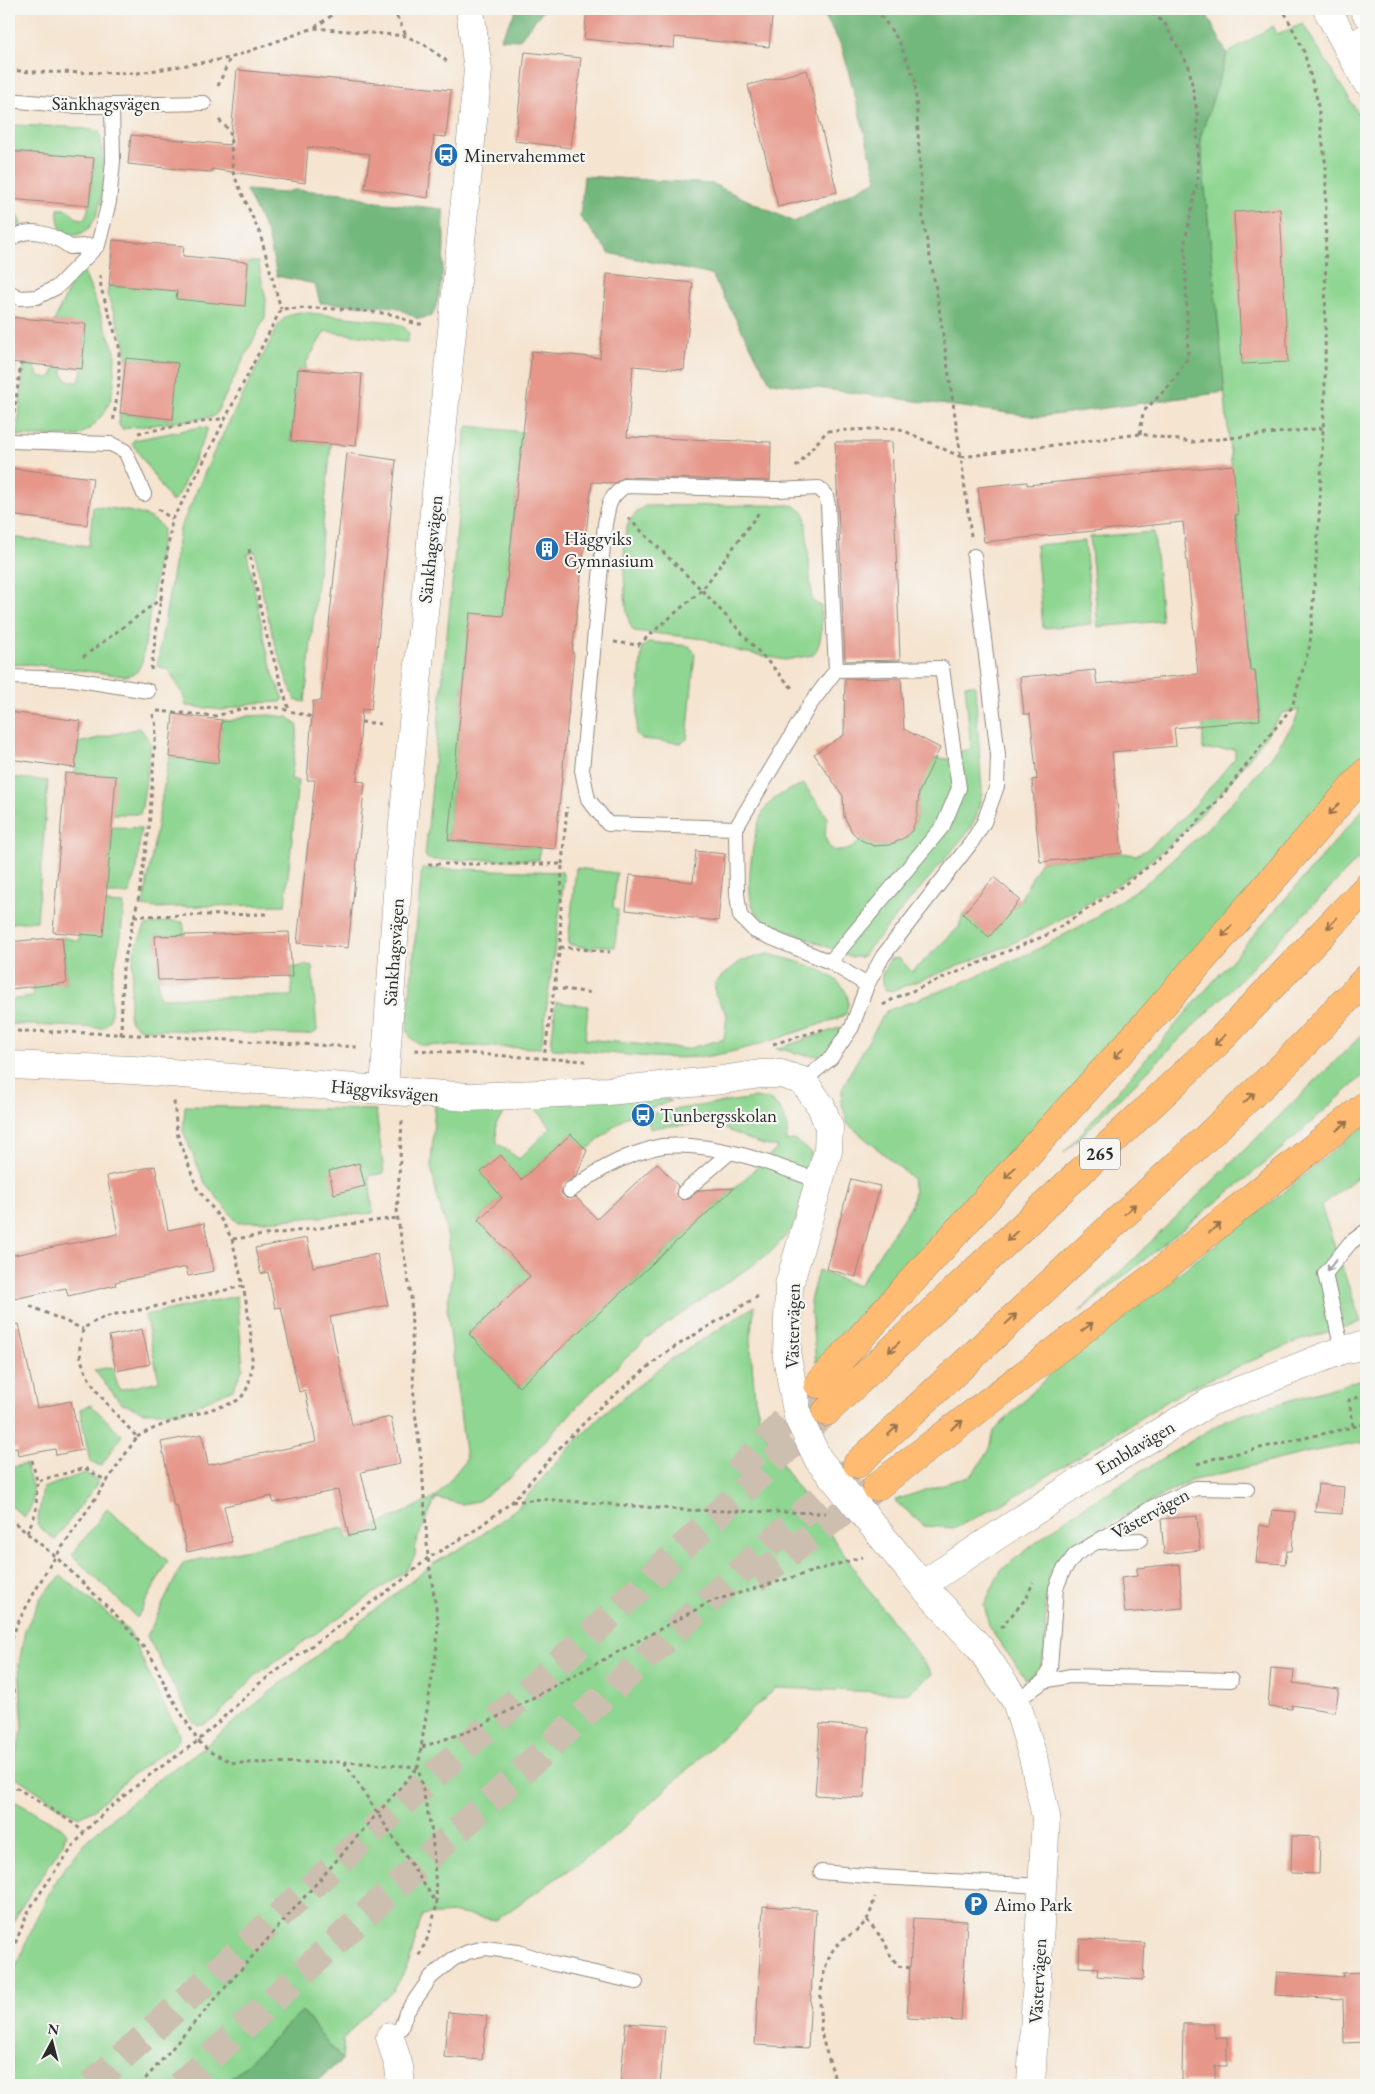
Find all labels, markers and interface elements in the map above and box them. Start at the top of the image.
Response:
street label: Sänkhagsvägen [52,91,160,116]
bus stop icon: Minervahemmet [433,142,459,168]
place label: Minervahemmet [464,143,585,168]
street label: Sänkhagsvägen [412,494,449,604]
place label: Häggviks Gymnasium [564,526,654,573]
building icon: Häggviks Gymnasium [534,536,560,562]
one-way arrow [1329,802,1340,815]
street label: Sänkhagsvägen [377,897,410,1007]
one-way arrow [1327,917,1339,929]
one-way arrow [1222,924,1233,937]
one-way arrow [1213,1034,1226,1046]
one-way arrow [1114,1046,1125,1059]
street label: Häggviksvägen [330,1073,440,1108]
one-way arrow [1243,1092,1255,1104]
bus stop icon: Tunbergsskolan [630,1102,656,1128]
place label: Tunbergsskolan [660,1103,777,1128]
one-way arrow [1335,1121,1348,1132]
road number: 265 [1080,1138,1120,1170]
one-way arrow [1004,1166,1016,1179]
one-way arrow [1124,1203,1137,1214]
one-way arrow [1208,1222,1221,1233]
one-way arrow [1006,1230,1019,1242]
one-way arrow [1327,1258,1338,1271]
street label: Västervägen [779,1283,806,1369]
one-way arrow [1005,1313,1018,1325]
one-way arrow [1080,1322,1093,1333]
one-way arrow [888,1341,900,1353]
street label: Emblavägen [1091,1414,1179,1481]
one-way arrow [950,1420,963,1431]
one-way arrow [886,1424,899,1436]
street label: Västervägen [1107,1482,1194,1545]
parking icon: Aimo Park [963,1891,989,1917]
place label: Aimo Park [993,1892,1073,1917]
street label: Västervägen [1023,1938,1052,2024]
north arrow [28,2016,78,2066]
text: N [47,2019,61,2039]

